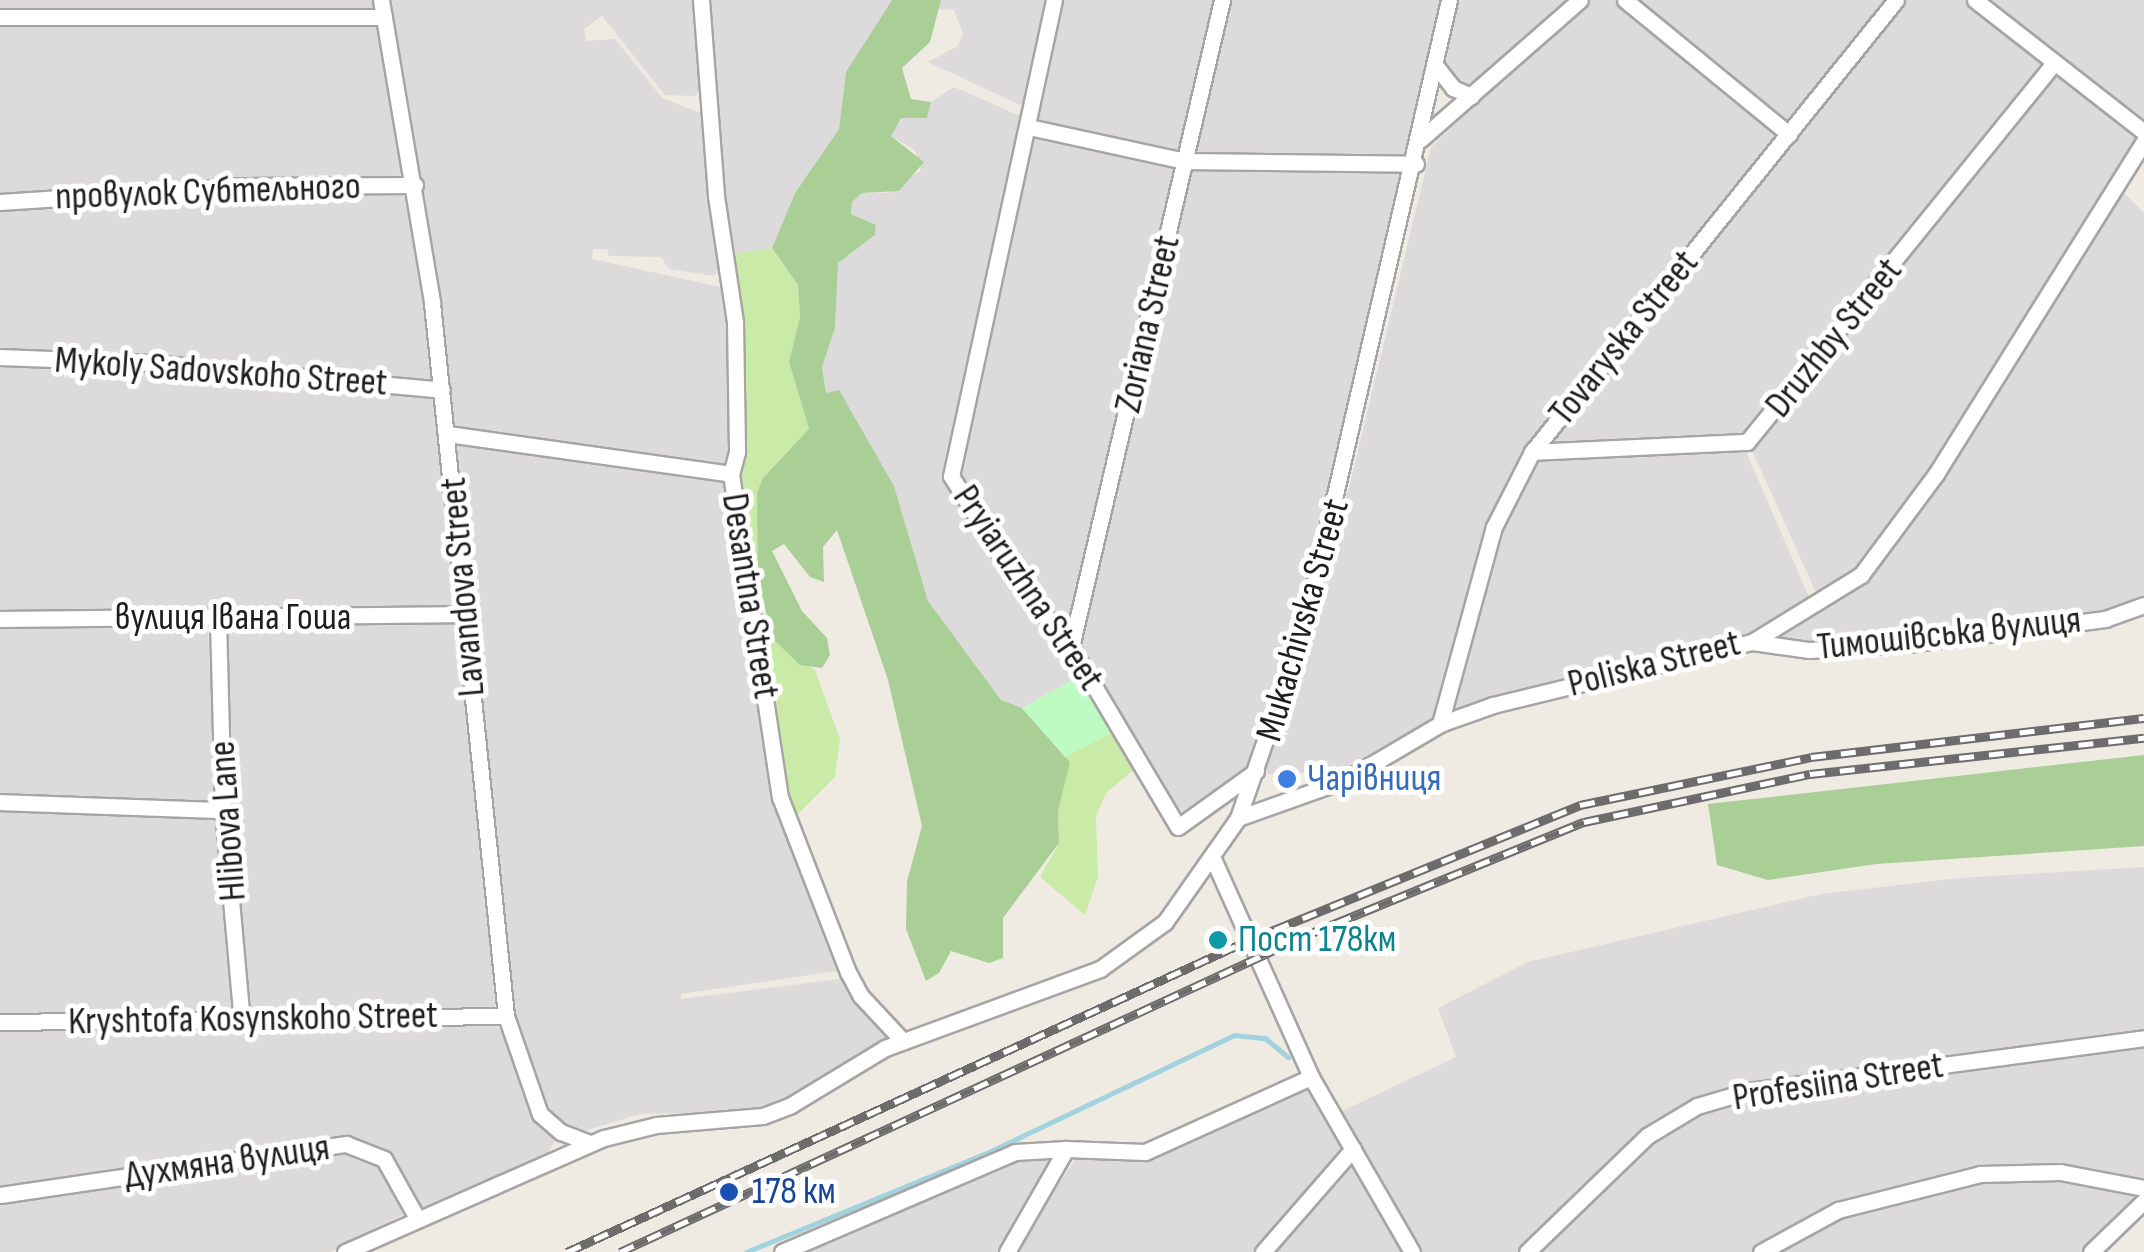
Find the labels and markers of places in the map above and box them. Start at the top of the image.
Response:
place label: Чарівниця [1307,756,1441,802]
marker: Чарівниця [1276,768,1298,790]
place label: Пост 178км [1238,917,1396,963]
marker: Пост 178км [1207,929,1229,951]
place label: 178 км [752,1169,836,1215]
marker: 178 км [716,1179,742,1205]

